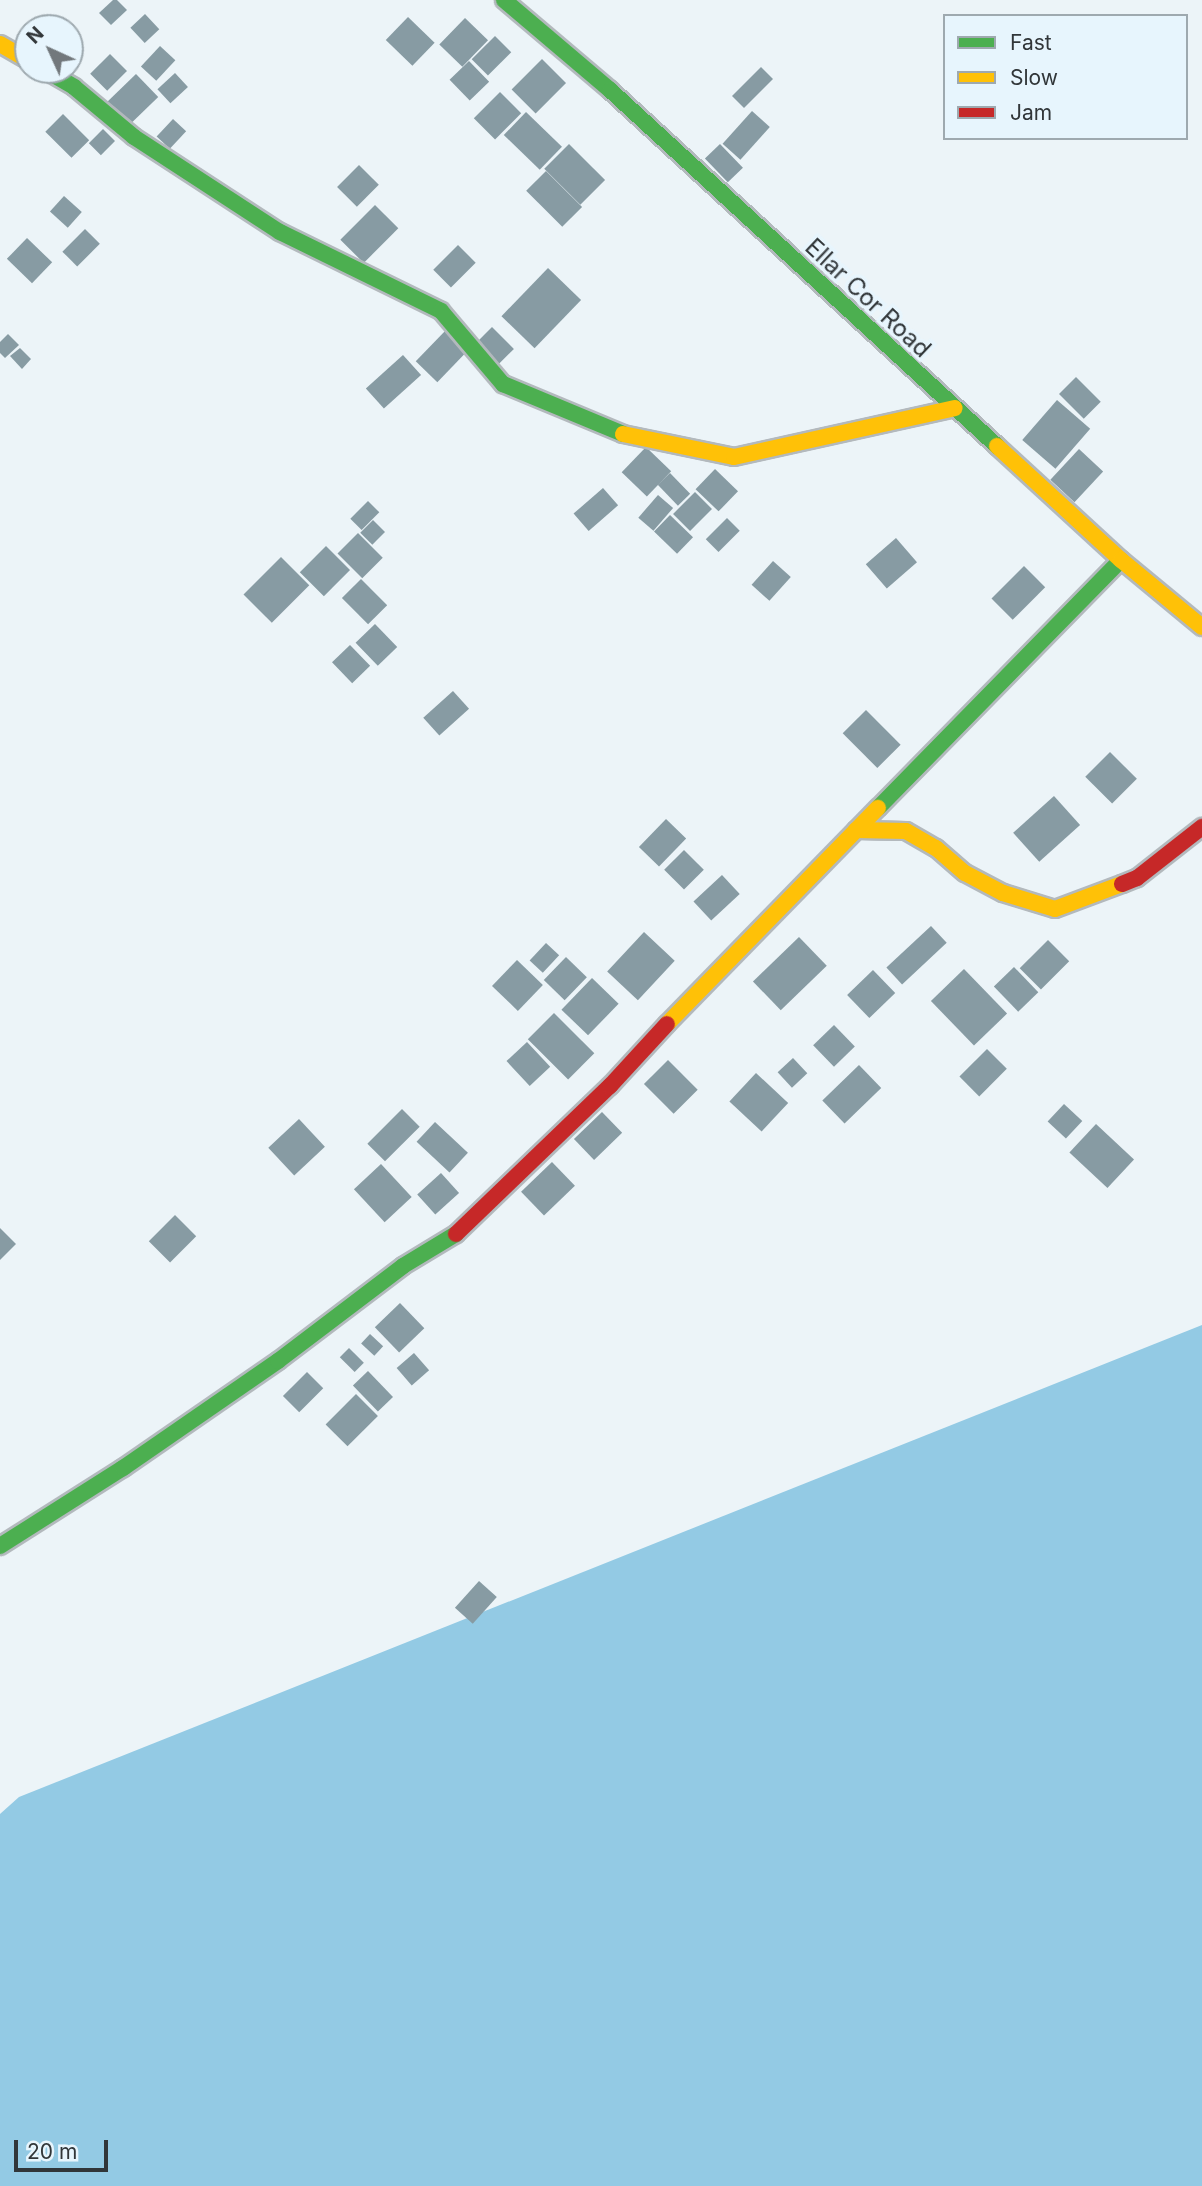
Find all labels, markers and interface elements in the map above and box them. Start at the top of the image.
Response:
north arrow [14,14,84,84]
legend [943,14,1188,140]
text: N [22,22,48,48]
text: Fast [1010,30,1052,55]
text: Slow [1010,65,1058,90]
text: Jam [1010,100,1052,125]
street label: Ellar Cor Road [799,233,937,363]
scale bar [18,2126,112,2170]
text: 20 m [27,2139,77,2164]

